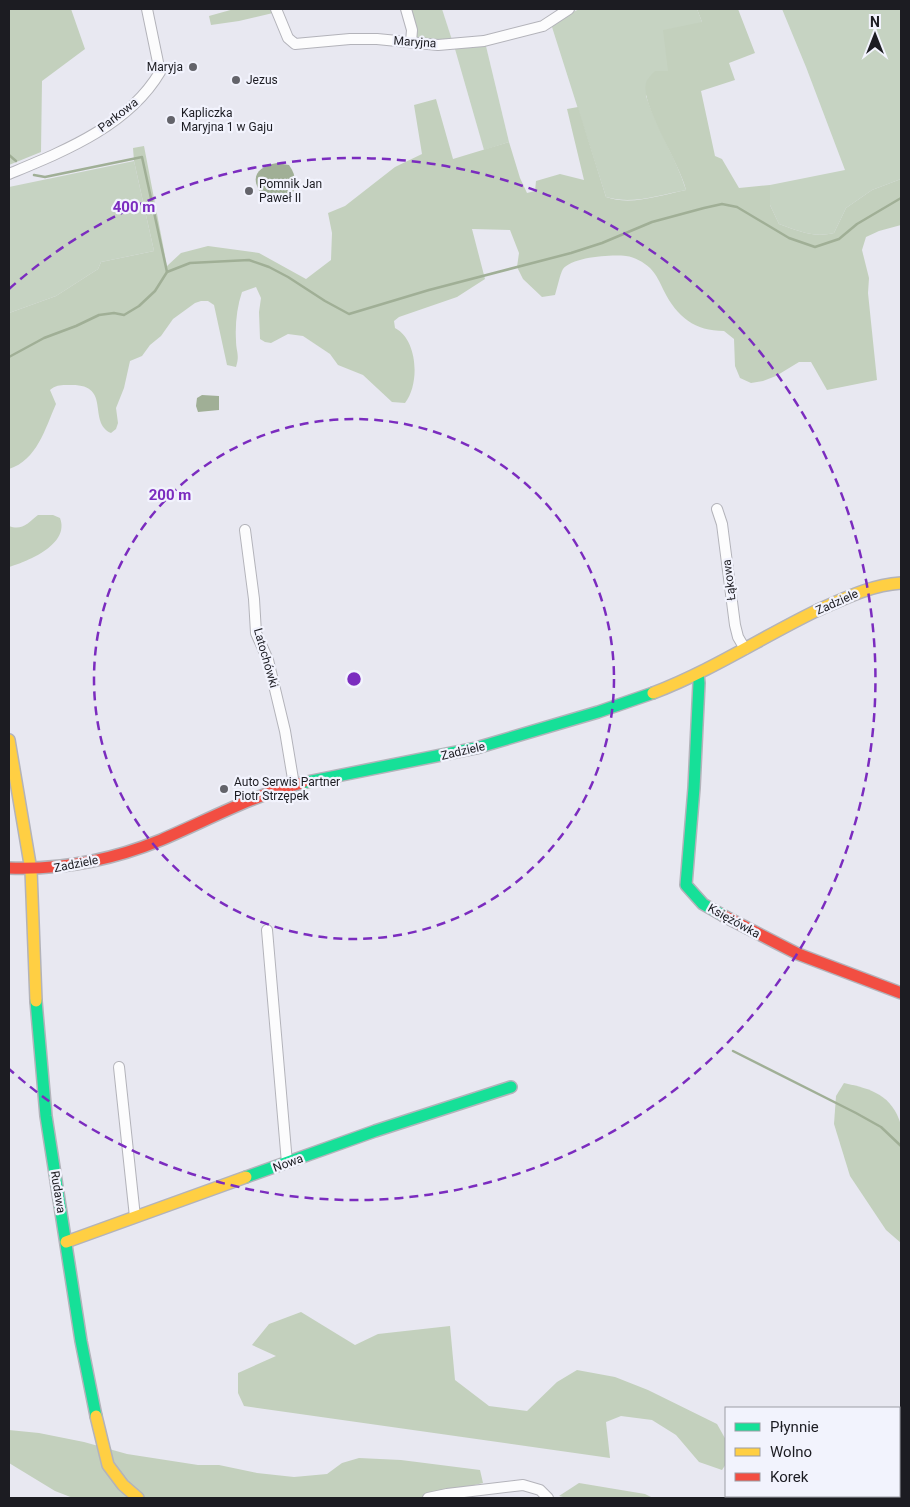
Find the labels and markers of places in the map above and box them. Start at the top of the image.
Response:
place label: Maryja [147,60,183,74]
marker: Maryja [187,61,199,73]
place label: Jezus [246,73,278,87]
marker: Jezus [230,74,242,86]
place label: Kapliczka Maryjna 1 w Gaju [181,106,273,134]
marker: Kapliczka Maryjna 1 w Gaju [165,114,177,126]
place label: Pomnik Jan Paweł II [259,177,322,205]
marker: Pomnik Jan Paweł II [243,185,255,197]
centre of rings [345,670,363,688]
place label: Auto Serwis Partner Piotr Strzępek [234,775,340,803]
marker: Auto Serwis Partner Piotr Strzępek [218,783,230,795]

